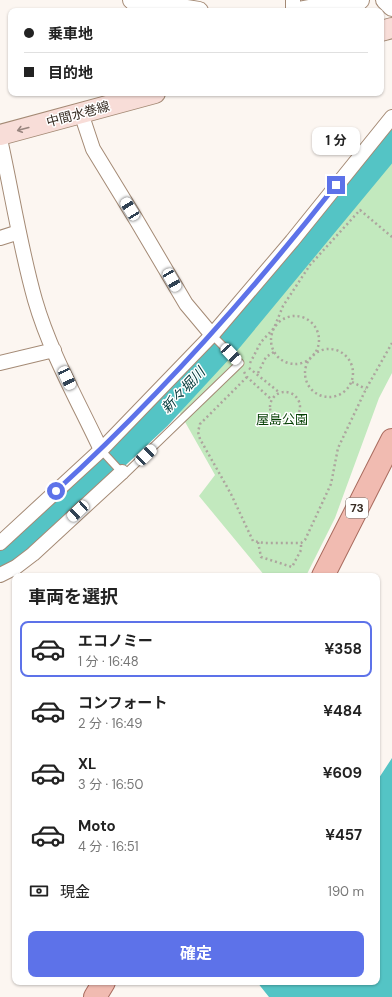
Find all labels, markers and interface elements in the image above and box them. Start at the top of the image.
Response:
text: 乗車地 [48,24,93,44]
text: 目的地 [48,63,93,83]
street label: 中間水巻線 [44,97,112,131]
one-way arrow [17,126,30,133]
callout: 1 分 [312,127,360,155]
text: 1 分 [326,132,346,149]
route end [327,176,345,194]
car [119,196,141,222]
car [161,267,183,293]
car [218,341,244,367]
water label: 新々堀川 [157,362,210,417]
car [56,365,78,391]
park label: 屋島公園 [256,411,308,428]
car [133,442,159,468]
route start [47,482,65,500]
car [65,498,91,524]
road number: 73 [346,498,368,518]
text: 車両を選択 [28,585,118,609]
icon: car [30,631,66,667]
text: エコノミー [78,631,153,651]
text: ¥358 [324,639,362,659]
text: 1 分 · 16:48 [78,653,139,670]
icon: car [30,693,66,729]
text: コンフォート [78,693,168,713]
text: ¥484 [323,701,362,721]
text: 2 分 · 16:49 [78,715,142,732]
text: XL [78,754,96,774]
icon: car [30,755,66,791]
text: ¥609 [323,763,362,783]
text: 3 分 · 16:50 [78,776,143,793]
text: Moto [78,816,116,836]
icon: car [30,817,66,853]
text: ¥457 [325,825,362,845]
text: 4 分 · 16:51 [78,838,139,855]
icon: cash [28,880,50,902]
text: 現金 [60,882,90,902]
text: 190 m [328,883,364,900]
button: 確定 [28,931,364,977]

